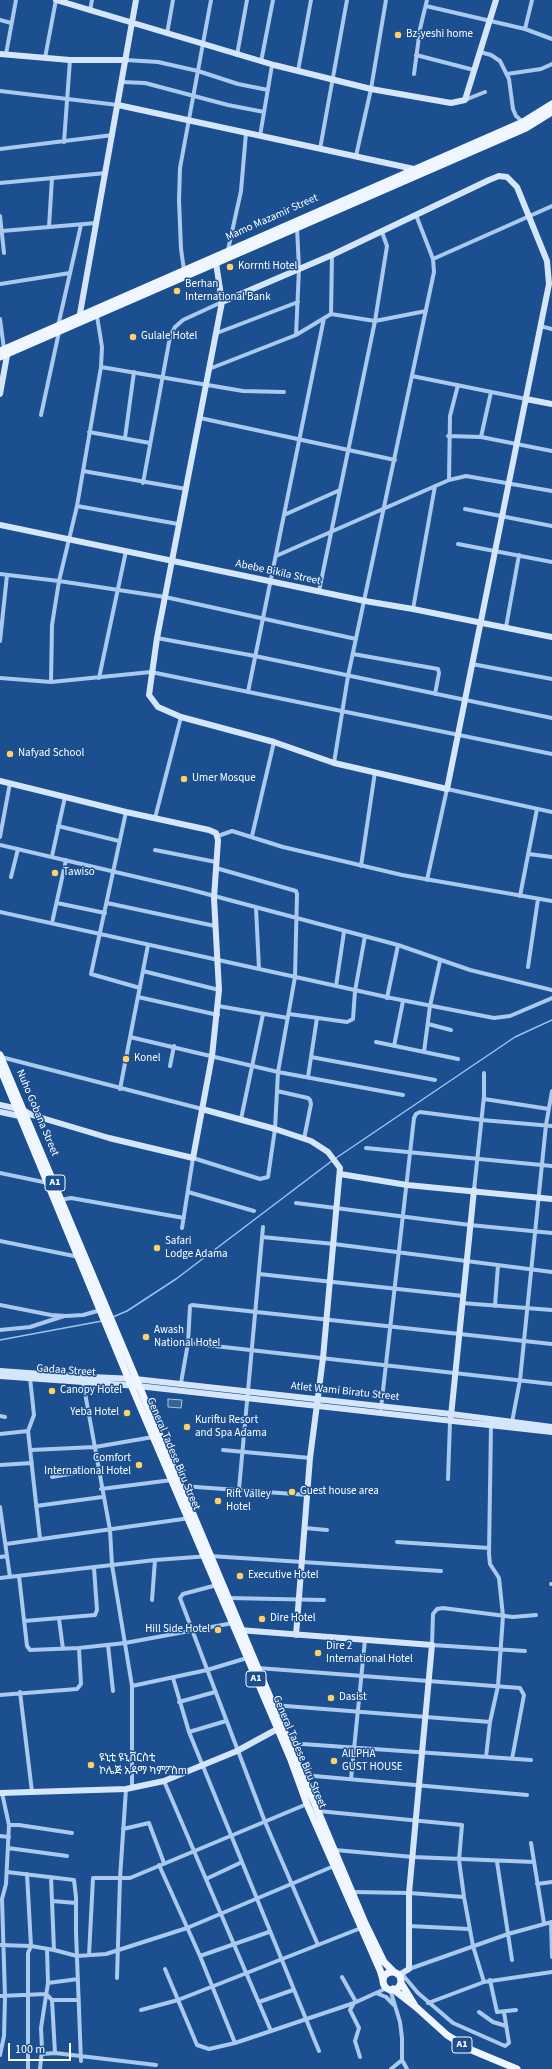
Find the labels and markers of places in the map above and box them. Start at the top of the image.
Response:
place label: Bz-yeshi home [406,28,473,42]
marker: Bz-yeshi home [393,30,403,40]
place label: Korrnti Hotel [238,260,297,274]
marker: Korrnti Hotel [225,262,235,272]
place label: Berhan International Bank [185,278,271,304]
marker: Berhan International Bank [172,286,182,296]
place label: Gulale Hotel [141,330,197,344]
marker: Gulale Hotel [128,332,138,342]
place label: Nafyad School [18,747,84,761]
marker: Nafyad School [5,749,15,759]
place label: Umer Mosque [192,772,256,786]
marker: Umer Mosque [179,774,189,784]
place label: Tawiso [63,866,95,880]
marker: Tawiso [50,868,60,878]
place label: Konel [134,1052,161,1066]
marker: Konel [121,1054,131,1064]
place label: Safari Lodge Adama [165,1235,228,1261]
marker: Safari Lodge Adama [152,1243,162,1253]
place label: Awash National Hotel [154,1324,220,1350]
marker: Awash National Hotel [141,1332,151,1342]
place label: Canopy Hotel [60,1384,122,1398]
marker: Canopy Hotel [47,1386,57,1396]
place label: Yeba Hotel [70,1406,119,1420]
marker: Yeba Hotel [122,1408,132,1418]
place label: Kuriftu Resort and Spa Adama [195,1414,267,1440]
marker: Kuriftu Resort and Spa Adama [182,1422,192,1432]
place label: Comfort International Hotel [44,1452,131,1478]
marker: Comfort International Hotel [134,1460,144,1470]
place label: Guest house area [300,1485,379,1499]
marker: Guest house area [287,1487,297,1497]
place label: Rift Valley Hotel [226,1488,271,1514]
marker: Rift Valley Hotel [213,1496,223,1506]
place label: Executive Hotel [248,1569,319,1583]
marker: Executive Hotel [235,1571,245,1581]
place label: Dire Hotel [270,1612,316,1626]
marker: Dire Hotel [257,1614,267,1624]
place label: Hill Side Hotel [145,1623,210,1637]
marker: Hill Side Hotel [213,1625,223,1635]
place label: Dire 2 International Hotel [326,1640,413,1666]
marker: Dire 2 International Hotel [313,1648,323,1658]
place label: Dasist [339,1691,367,1705]
marker: Dasist [326,1693,336,1703]
place label: AlLPHA GUST HOUSE [342,1748,403,1774]
place label: ዩኒቲ ዩኒቨርስቲ ኮሌጅ አዳማ ካምፖስm [99,1752,187,1778]
marker: AlLPHA GUST HOUSE [329,1756,339,1766]
marker: ዩኒቲ ዩኒቨርስቲ ኮሌጅ አዳማ ካምፖስm [86,1760,96,1770]

